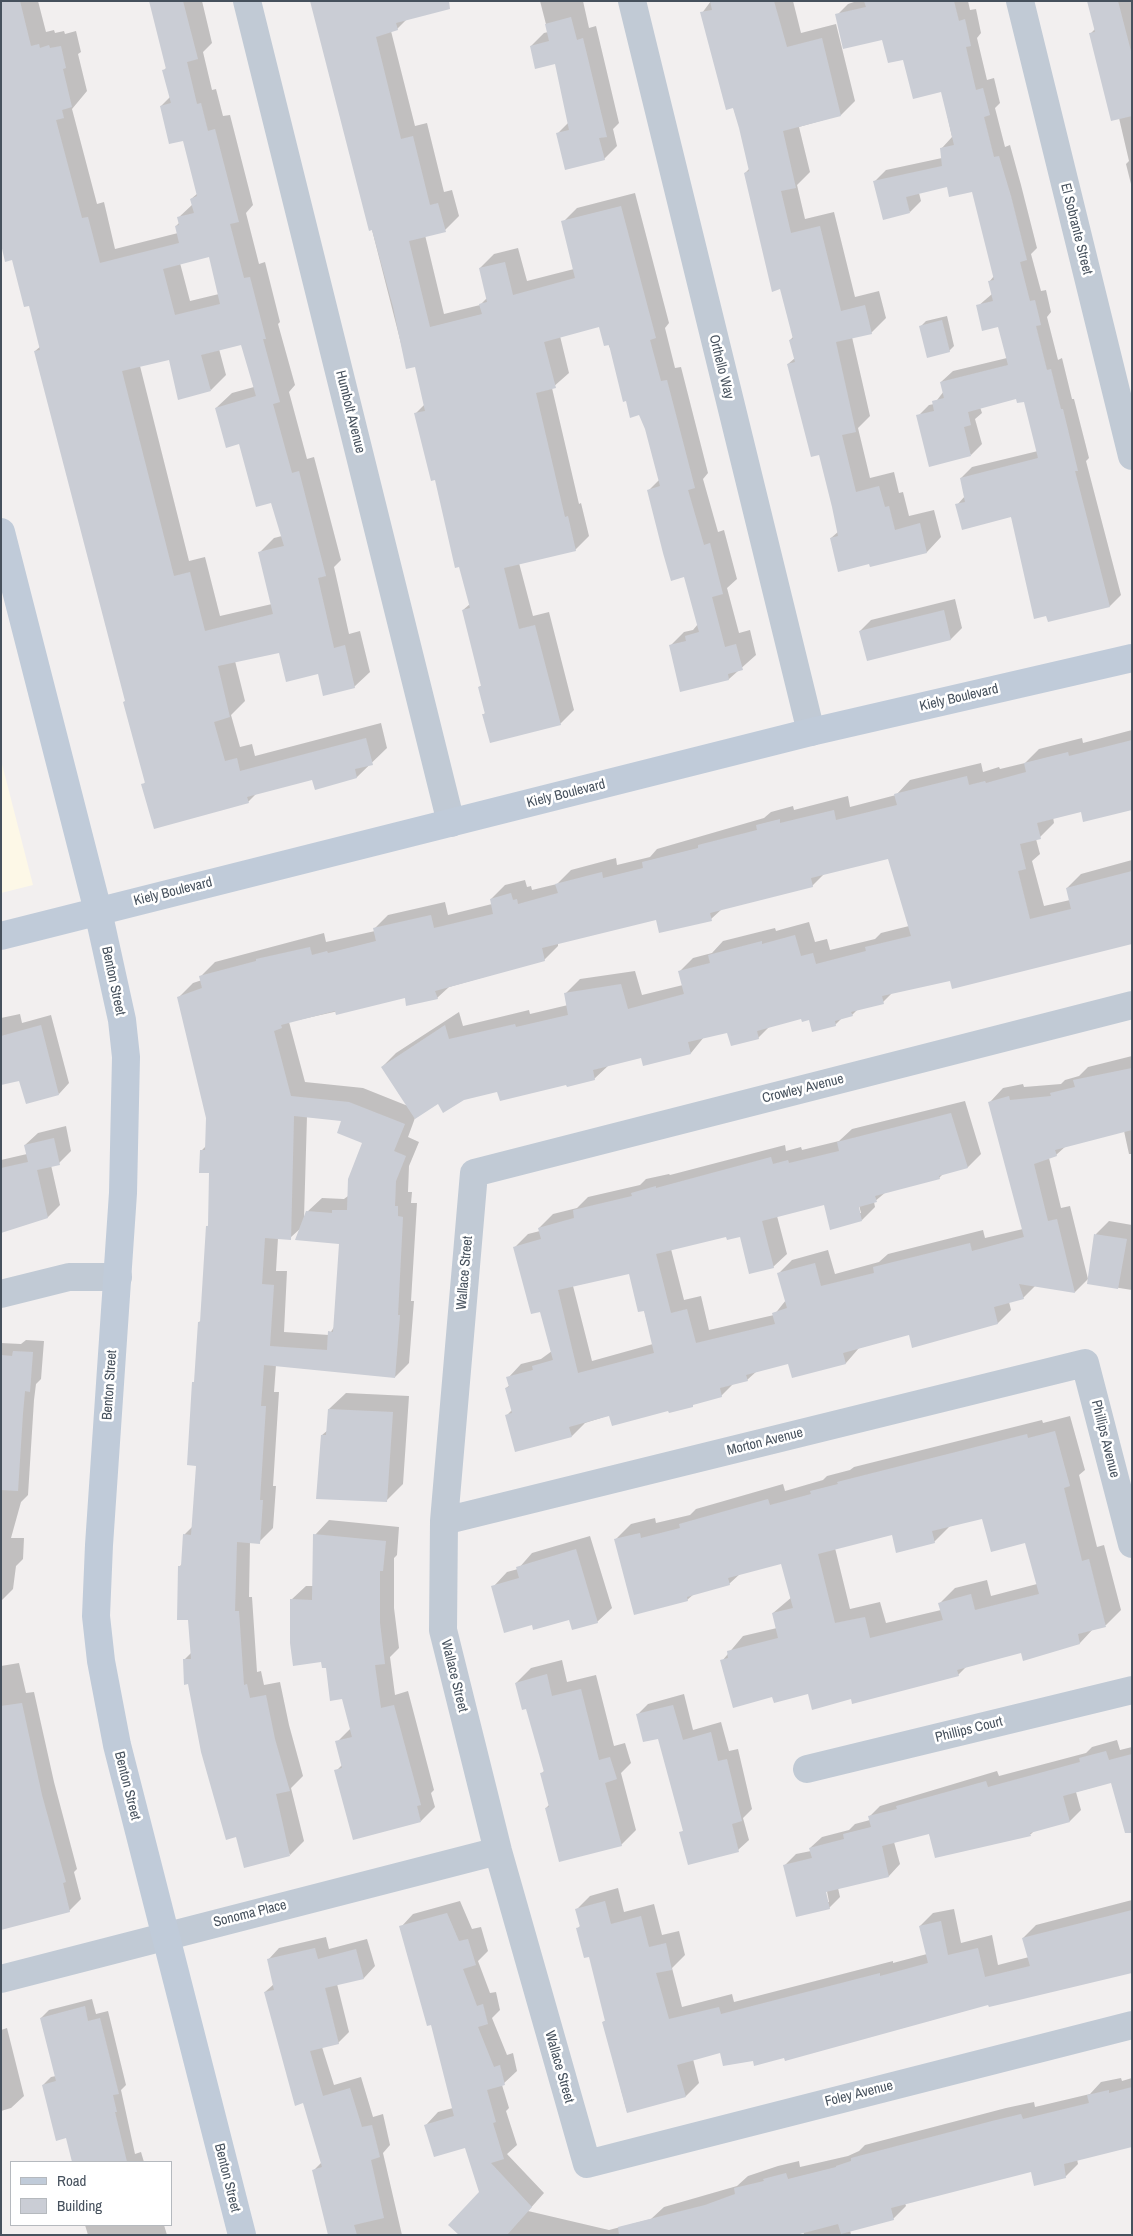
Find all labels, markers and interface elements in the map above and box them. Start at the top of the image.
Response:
street label: El Sobrante Street [1057,181,1095,277]
street label: Orthello Way [705,333,737,401]
street label: Humbolt Avenue [332,369,368,455]
street label: Kiely Boulevard [918,681,1000,715]
street label: Kiely Boulevard [525,776,607,812]
street label: Kiely Boulevard [132,874,214,910]
street label: Benton Street [97,945,129,1017]
street label: Crowley Avenue [761,1071,845,1107]
street label: Wallace Street [453,1235,477,1311]
street label: Benton Street [99,1349,121,1421]
street label: Phillips Avenue [1087,1398,1123,1480]
street label: Morton Avenue [725,1424,805,1460]
street label: Wallace Street [437,1638,471,1714]
street label: Phillips Court [934,1714,1004,1746]
street label: Benton Street [110,1750,144,1822]
street label: Sonoma Place [212,1897,288,1931]
street label: Wallace Street [541,2029,577,2105]
street label: Foley Avenue [823,2077,895,2111]
street label: Benton Street [210,2142,244,2214]
legend [10,2161,172,2226]
text: Road [57,2170,86,2191]
text: Building [57,2195,102,2216]

